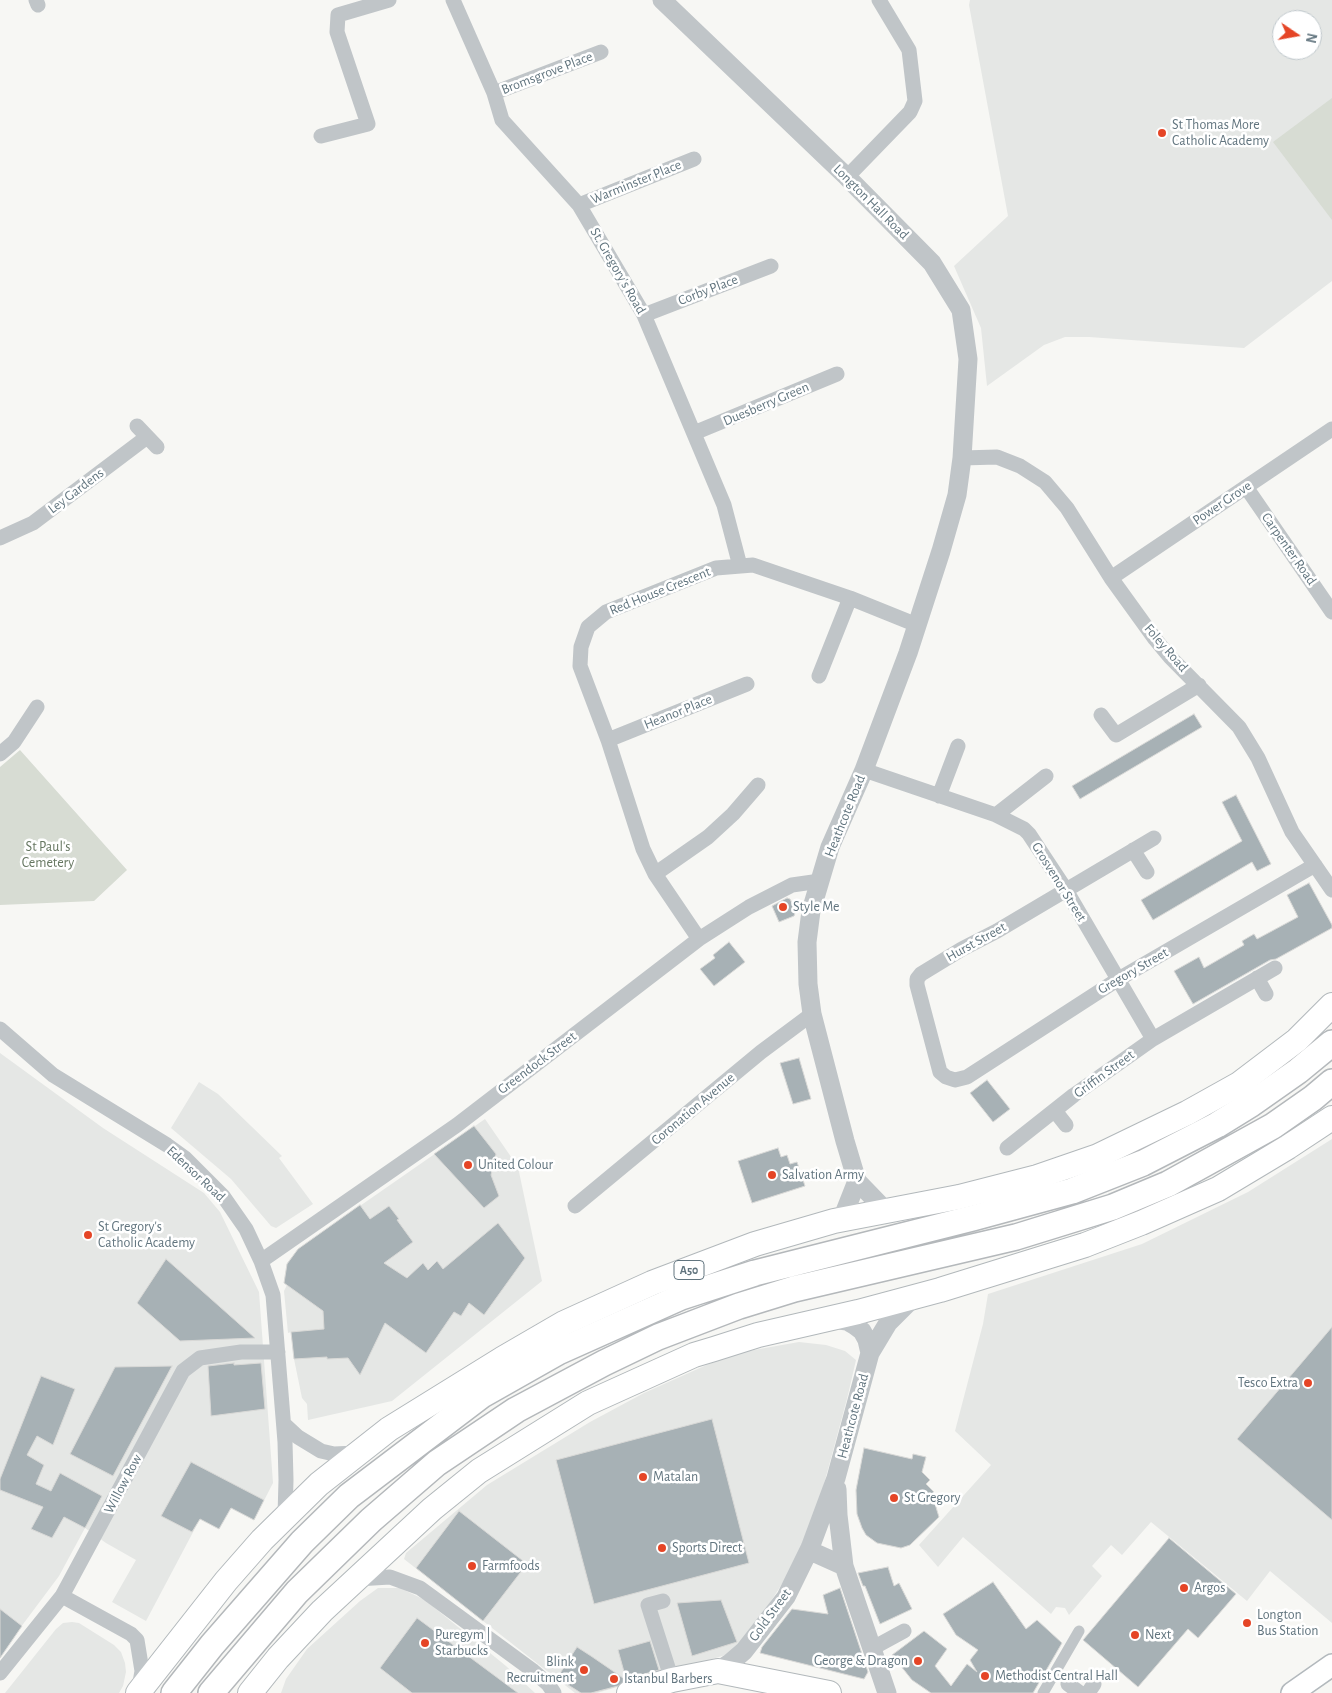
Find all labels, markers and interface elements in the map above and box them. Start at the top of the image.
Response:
north arrow [1272,10,1322,60]
text: N [1303,32,1319,44]
street label: Bromsgrove Place [499,48,595,98]
place label: St Thomas More Catholic Academy [1172,117,1269,150]
marker: St Thomas More Catholic Academy [1156,127,1168,139]
street label: Warminster Place [588,156,684,208]
street label: Longton Hall Road [830,161,912,243]
street label: St. Gregory's Road [586,225,650,317]
street label: Corby Place [676,271,740,309]
street label: Duesberry Green [721,378,811,430]
street label: Ley Gardens [45,465,107,517]
street label: Power Grove [1189,477,1255,529]
street label: Carpenter Road [1258,510,1320,588]
street label: Red House Crescent [607,563,713,619]
street label: Foley Road [1140,620,1192,676]
street label: Heanor Place [642,691,714,733]
street label: Heathcote Road [821,772,869,860]
park label: St Paul's Cemetery [22,839,74,872]
street label: Grosvenor Street [1028,839,1090,925]
place label: Style Me [793,899,839,915]
marker: Style Me [777,901,789,913]
street label: Hurst Street [943,919,1009,965]
street label: Gregory Street [1095,944,1171,998]
street label: Greendock Street [494,1028,580,1098]
street label: Griffin Street [1071,1046,1137,1102]
street label: Coronation Avenue [648,1069,738,1149]
street label: Edensor Road [163,1143,229,1205]
place label: United Colour [478,1157,553,1173]
marker: United Colour [462,1159,474,1171]
place label: Salvation Army [782,1167,864,1183]
marker: Salvation Army [766,1169,778,1181]
place label: St Gregory's Catholic Academy [98,1219,195,1252]
marker: St Gregory's Catholic Academy [82,1229,94,1241]
road number: A50 [674,1260,704,1280]
street label: Heathcote Road [834,1372,872,1460]
place label: Tesco Extra [1238,1375,1298,1391]
marker: Tesco Extra [1302,1377,1314,1389]
street label: Willow Row [100,1452,146,1516]
place label: Matalan [653,1469,698,1485]
marker: Matalan [637,1471,649,1483]
place label: St Gregory [904,1490,961,1506]
marker: St Gregory [888,1492,900,1504]
place label: Sports Direct [672,1540,742,1556]
marker: Sports Direct [656,1542,668,1554]
place label: Farmfoods [482,1558,540,1574]
marker: Farmfoods [466,1560,478,1572]
place label: Argos [1194,1580,1225,1596]
marker: Argos [1178,1582,1190,1594]
street label: Gold Street [745,1585,795,1645]
place label: Longton Bus Station [1257,1607,1319,1640]
marker: Longton Bus Station [1241,1617,1253,1629]
place label: Puregym | Starbucks [435,1627,491,1660]
place label: Next [1145,1627,1171,1643]
marker: Next [1129,1629,1141,1641]
marker: Puregym | Starbucks [419,1637,431,1649]
place label: George & Dragon [814,1653,908,1669]
place label: Blink Recruitment [506,1654,574,1686]
marker: George & Dragon [912,1655,924,1667]
marker: Blink Recruitment [578,1664,590,1676]
place label: Methodist Central Hall [995,1668,1118,1684]
marker: Methodist Central Hall [979,1670,991,1682]
place label: Istanbul Barbers [624,1671,713,1687]
marker: Istanbul Barbers [608,1673,620,1685]

